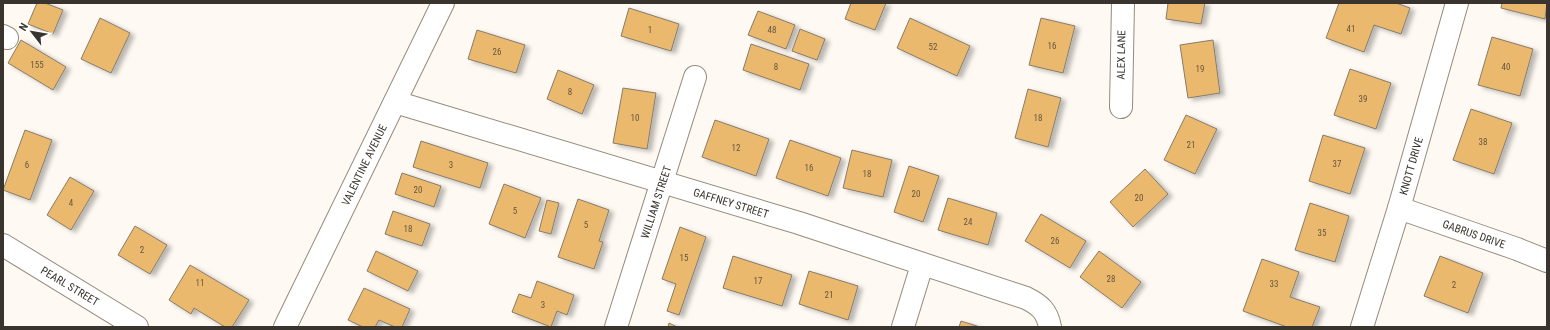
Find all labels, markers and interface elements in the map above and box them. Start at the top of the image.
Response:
north arrow [12,12,52,52]
text: N [17,21,31,33]
house number: 41 [1347,24,1355,34]
house number: 1 [648,25,652,35]
house number: 48 [768,25,776,35]
street label: ALEX LANE [1115,30,1128,80]
house number: 16 [1048,41,1056,51]
house number: 52 [929,42,938,52]
house number: 26 [493,47,501,57]
house number: 155 [30,60,44,70]
house number: 8 [774,62,778,72]
house number: 40 [1502,62,1510,72]
house number: 19 [1196,64,1204,74]
house number: 8 [568,87,572,97]
house number: 39 [1359,94,1367,104]
house number: 10 [631,113,639,123]
house number: 18 [1034,113,1042,123]
street label: VALENTINE AVENUE [339,122,390,208]
street label: KNOTT DRIVE [1397,135,1426,197]
house number: 38 [1479,137,1487,147]
house number: 21 [1187,140,1195,150]
house number: 12 [732,143,741,153]
house number: 37 [1333,159,1342,169]
house number: 6 [25,160,29,170]
house number: 3 [449,160,453,170]
house number: 16 [805,163,813,173]
street label: WILLIAM STREET [639,164,674,240]
house number: 18 [863,169,871,179]
house number: 20 [414,185,422,195]
street label: GAFFNEY STREET [692,186,770,221]
house number: 20 [912,189,920,199]
house number: 20 [1135,193,1143,203]
house number: 4 [69,198,74,208]
house number: 5 [513,206,518,216]
house number: 24 [964,217,973,227]
street label: GABRUS DRIVE [1441,218,1507,251]
house number: 5 [584,220,589,230]
house number: 18 [404,224,412,234]
house number: 35 [1318,228,1327,238]
house number: 26 [1051,236,1059,246]
house number: 2 [140,245,145,255]
house number: 15 [680,253,689,263]
street label: PEARL STREET [38,264,101,309]
house number: 28 [1107,274,1115,284]
house number: 17 [754,276,763,286]
house number: 11 [196,278,204,288]
house number: 33 [1270,279,1278,289]
house number: 2 [1452,280,1457,290]
house number: 21 [825,290,833,300]
house number: 3 [541,300,545,310]

